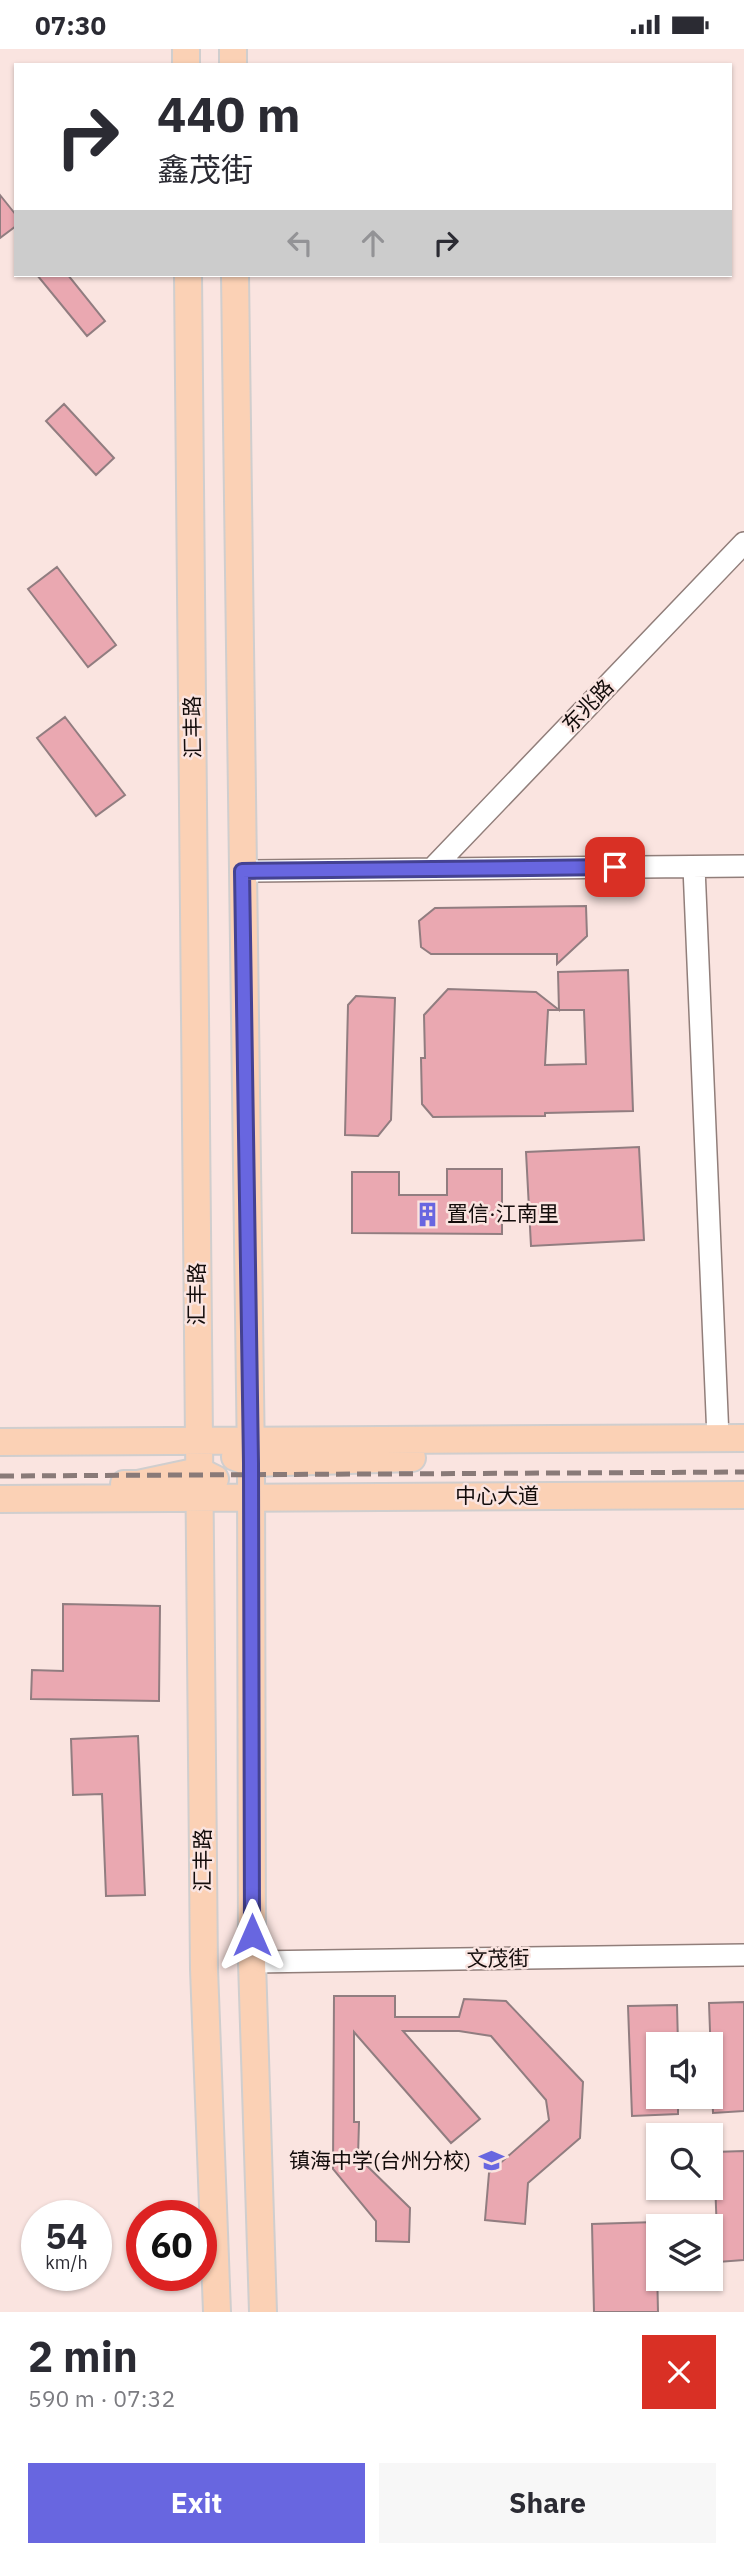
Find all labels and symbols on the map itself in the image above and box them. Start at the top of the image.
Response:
street label: 东兆路 [555,673,619,738]
street label: 汇丰路 [177,695,207,759]
pin [585,837,645,897]
place label: 置信·江南里 [447,1199,559,1227]
building icon: 置信·江南里 [413,1200,441,1228]
street label: 汇丰路 [182,1263,210,1326]
street label: 中心大道 [455,1481,539,1509]
street label: 汇丰路 [188,1829,216,1892]
position arrow [215,1898,289,1972]
street label: 文茂街 [466,1943,530,1973]
place label: 镇海中学(台州分校) [289,2146,471,2174]
school or university icon: 镇海中学(台州分校) [477,2147,505,2175]
speed limit sign: 60 [126,2200,217,2291]

